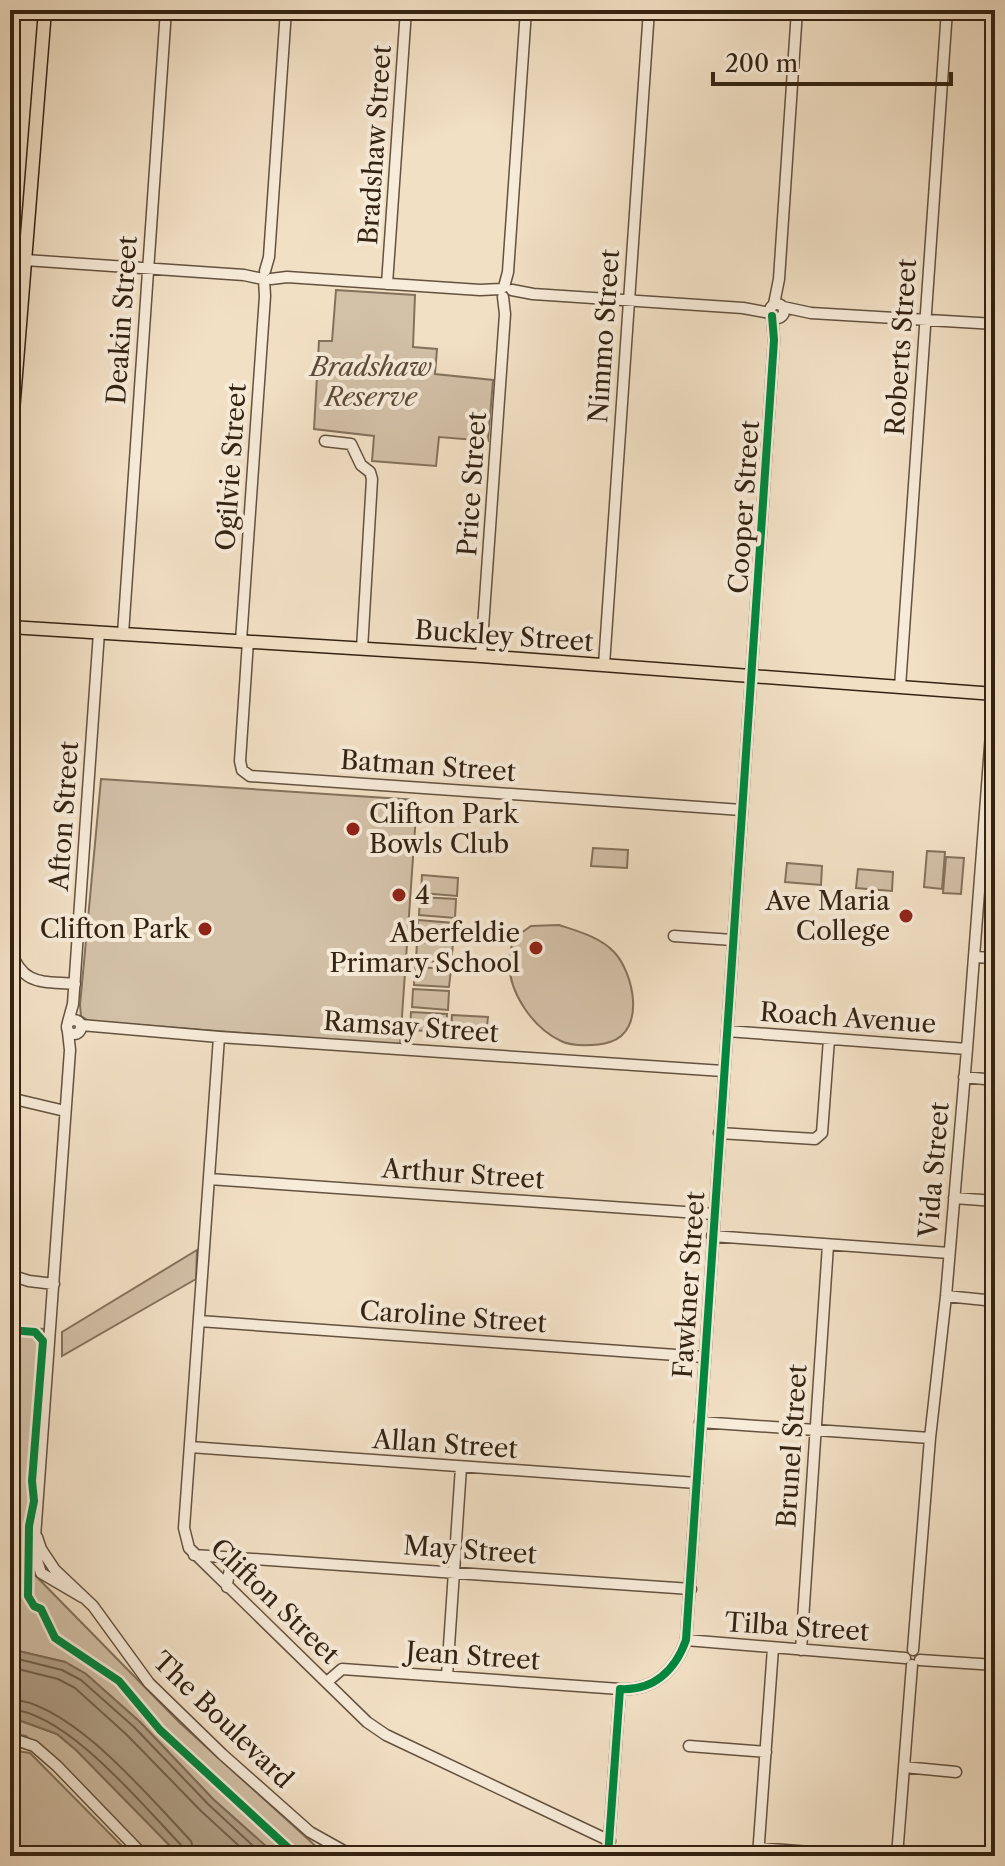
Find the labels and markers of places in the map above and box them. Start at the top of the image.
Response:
place label: Clifton Park Bowls Club [369,798,519,860]
marker: Clifton Park Bowls Club [344,820,362,838]
place label: 4 [415,879,430,911]
place label: Ave Maria College [764,885,890,947]
marker: 4 [390,886,408,904]
marker: Ave Maria College [897,907,915,925]
place label: Clifton Park [40,913,190,945]
place label: Aberfeldie Primary School [329,917,520,979]
marker: Clifton Park [196,920,214,938]
marker: Aberfeldie Primary School [527,939,545,957]

